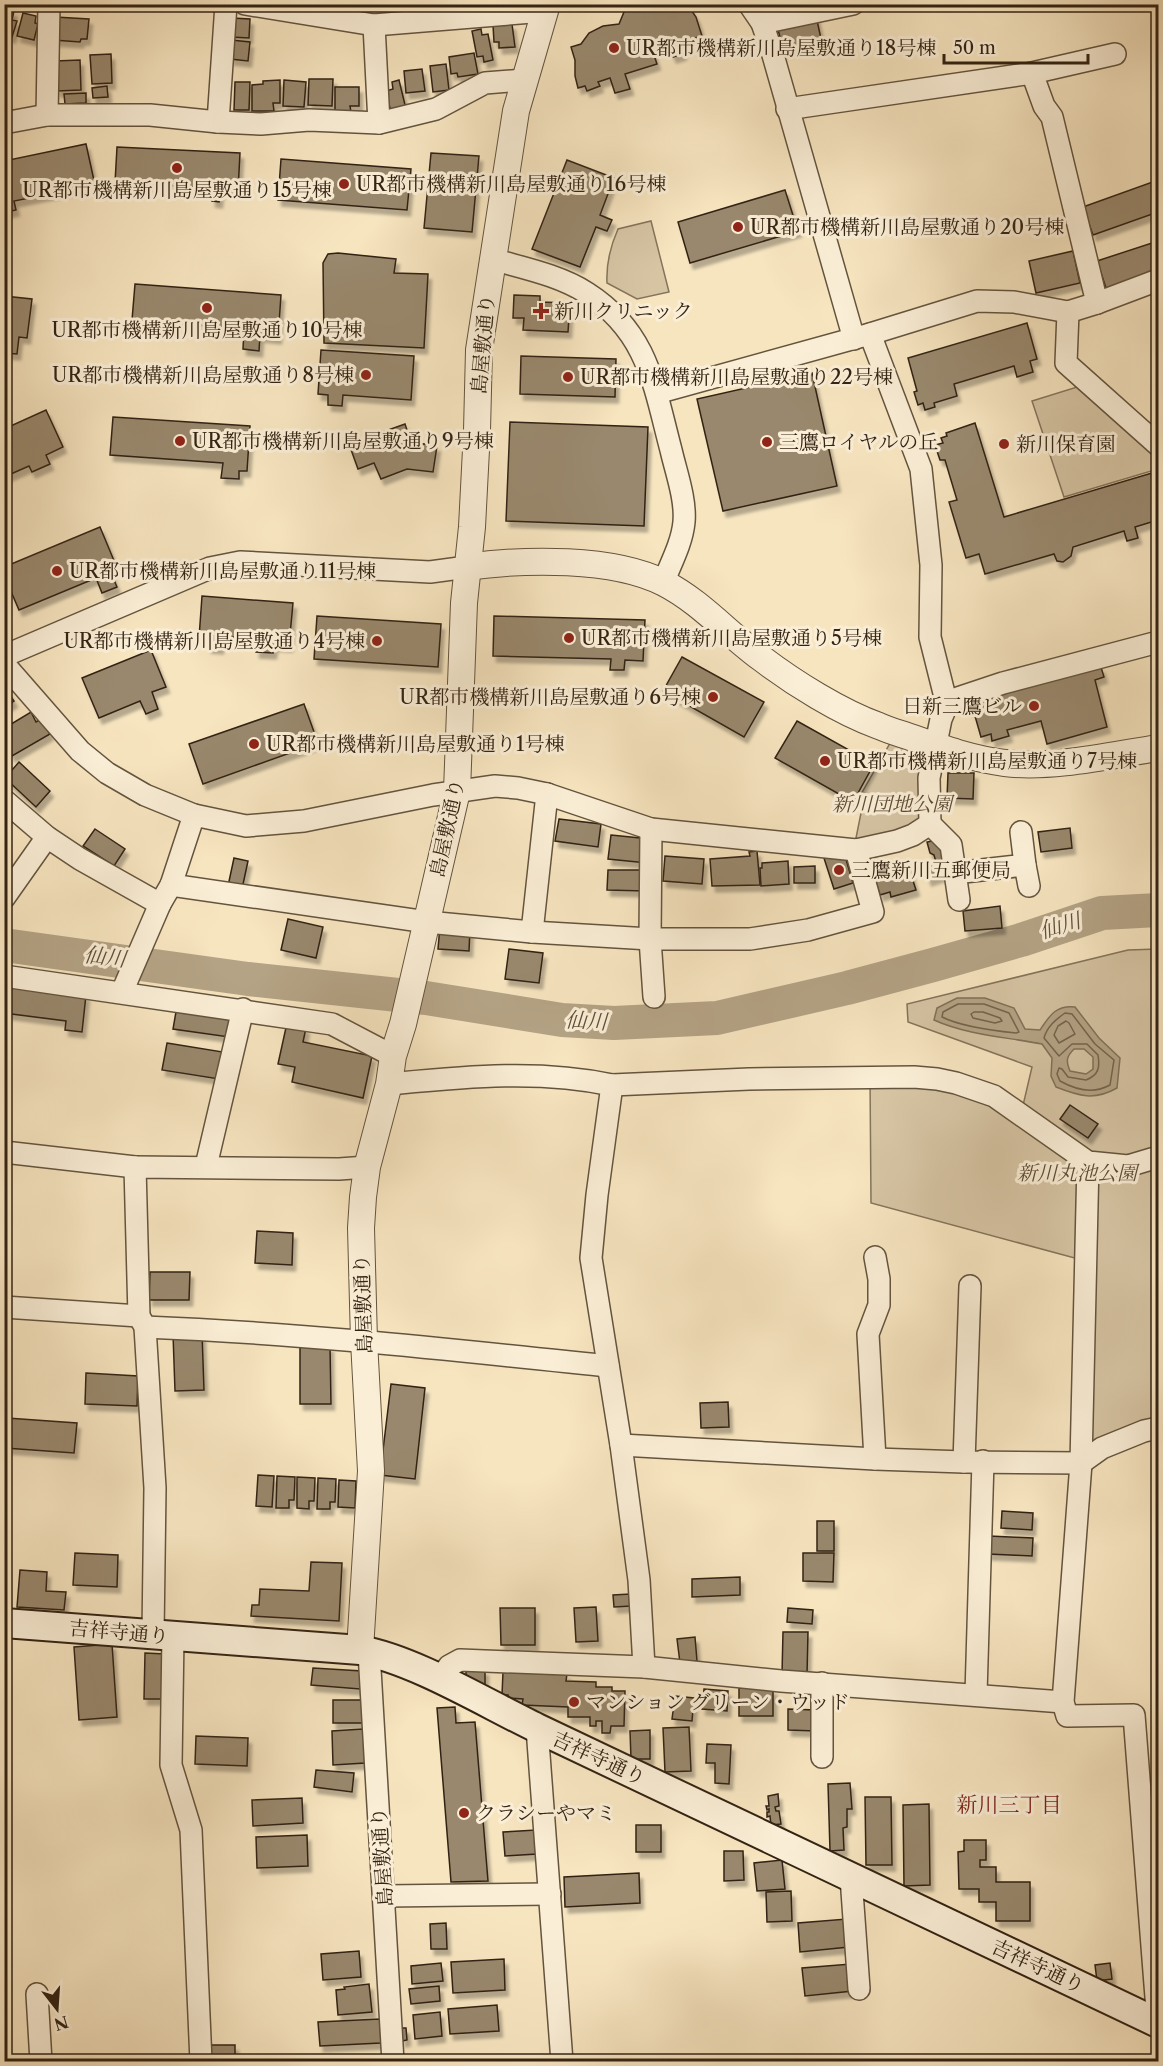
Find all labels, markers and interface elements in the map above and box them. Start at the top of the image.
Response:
scale bar [944,27,1088,65]
place label: UR都市機構新川島屋敷通り18号棟 [626,36,936,60]
text: 50 m [953,37,996,59]
marker: UR都市機構新川島屋敷通り18号棟 [607,41,621,55]
marker: UR都市機構新川島屋敷通り15号棟 [170,161,184,175]
place label: UR都市機構新川島屋敷通り16号棟 [356,172,666,196]
marker: UR都市機構新川島屋敷通り16号棟 [337,177,351,191]
place label: UR都市機構新川島屋敷通り15号棟 [22,178,332,202]
place label: UR都市機構新川島屋敷通り20号棟 [750,215,1064,239]
marker: UR都市機構新川島屋敷通り20号棟 [731,220,745,234]
street label: 島屋敷通り [467,293,499,395]
place label: 新川クリニック [554,299,693,323]
marker: UR都市機構新川島屋敷通り10号棟 [200,301,214,315]
marker: 新川クリニック [532,302,550,320]
place label: UR都市機構新川島屋敷通り10号棟 [51,318,363,342]
place label: UR都市機構新川島屋敷通り8号棟 [52,363,354,387]
place label: UR都市機構新川島屋敷通り22号棟 [580,365,893,389]
marker: UR都市機構新川島屋敷通り8号棟 [359,368,373,382]
marker: UR都市機構新川島屋敷通り22号棟 [561,370,575,384]
place label: UR都市機構新川島屋敷通り9号棟 [192,429,494,453]
place label: 三鷹ロイヤルの丘 [779,430,938,454]
place label: 新川保育園 [1016,432,1116,456]
marker: UR都市機構新川島屋敷通り9号棟 [173,434,187,448]
marker: 三鷹ロイヤルの丘 [760,435,774,449]
marker: 新川保育園 [997,437,1011,451]
place label: UR都市機構新川島屋敷通り11号棟 [69,559,376,583]
marker: UR都市機構新川島屋敷通り11号棟 [50,564,64,578]
place label: UR都市機構新川島屋敷通り5号棟 [581,626,882,650]
place label: UR都市機構新川島屋敷通り4号棟 [63,629,365,653]
marker: UR都市機構新川島屋敷通り5号棟 [562,631,576,645]
marker: UR都市機構新川島屋敷通り4号棟 [370,634,384,648]
place label: UR都市機構新川島屋敷通り6号棟 [399,685,701,709]
marker: UR都市機構新川島屋敷通り6号棟 [706,690,720,704]
place label: 日新三鷹ビル [902,694,1022,718]
marker: 日新三鷹ビル [1027,699,1041,713]
place label: UR都市機構新川島屋敷通り1号棟 [266,732,564,756]
marker: UR都市機構新川島屋敷通り1号棟 [247,737,261,751]
place label: UR都市機構新川島屋敷通り7号棟 [837,749,1137,773]
marker: UR都市機構新川島屋敷通り7号棟 [818,754,832,768]
street label: 島屋敷通り [425,777,469,879]
park label: 新川団地公園 [832,792,955,816]
place label: 三鷹新川五郵便局 [851,858,1011,882]
marker: 三鷹新川五郵便局 [832,863,846,877]
water label: 仙川 [1036,907,1086,944]
water label: 仙川 [83,942,129,972]
water label: 仙川 [564,1007,610,1034]
park label: 新川丸池公園 [1017,1161,1140,1185]
street label: 島屋敷通り [349,1254,377,1354]
street label: 吉祥寺通り [68,1616,170,1648]
place label: マンション グリーン・ウッド [586,1690,850,1714]
marker: マンション グリーン・ウッド [567,1695,581,1709]
street label: 吉祥寺通り [549,1726,649,1790]
district label: 新川三丁目 [957,1792,1062,1817]
place label: クラシーやマミ [476,1801,616,1825]
street label: 島屋敷通り [367,1806,397,1908]
marker: クラシーやマミ [457,1806,471,1820]
street label: 吉祥寺通り [988,1934,1088,1998]
north arrow [27,1979,87,2039]
text: N [52,2012,71,2035]

